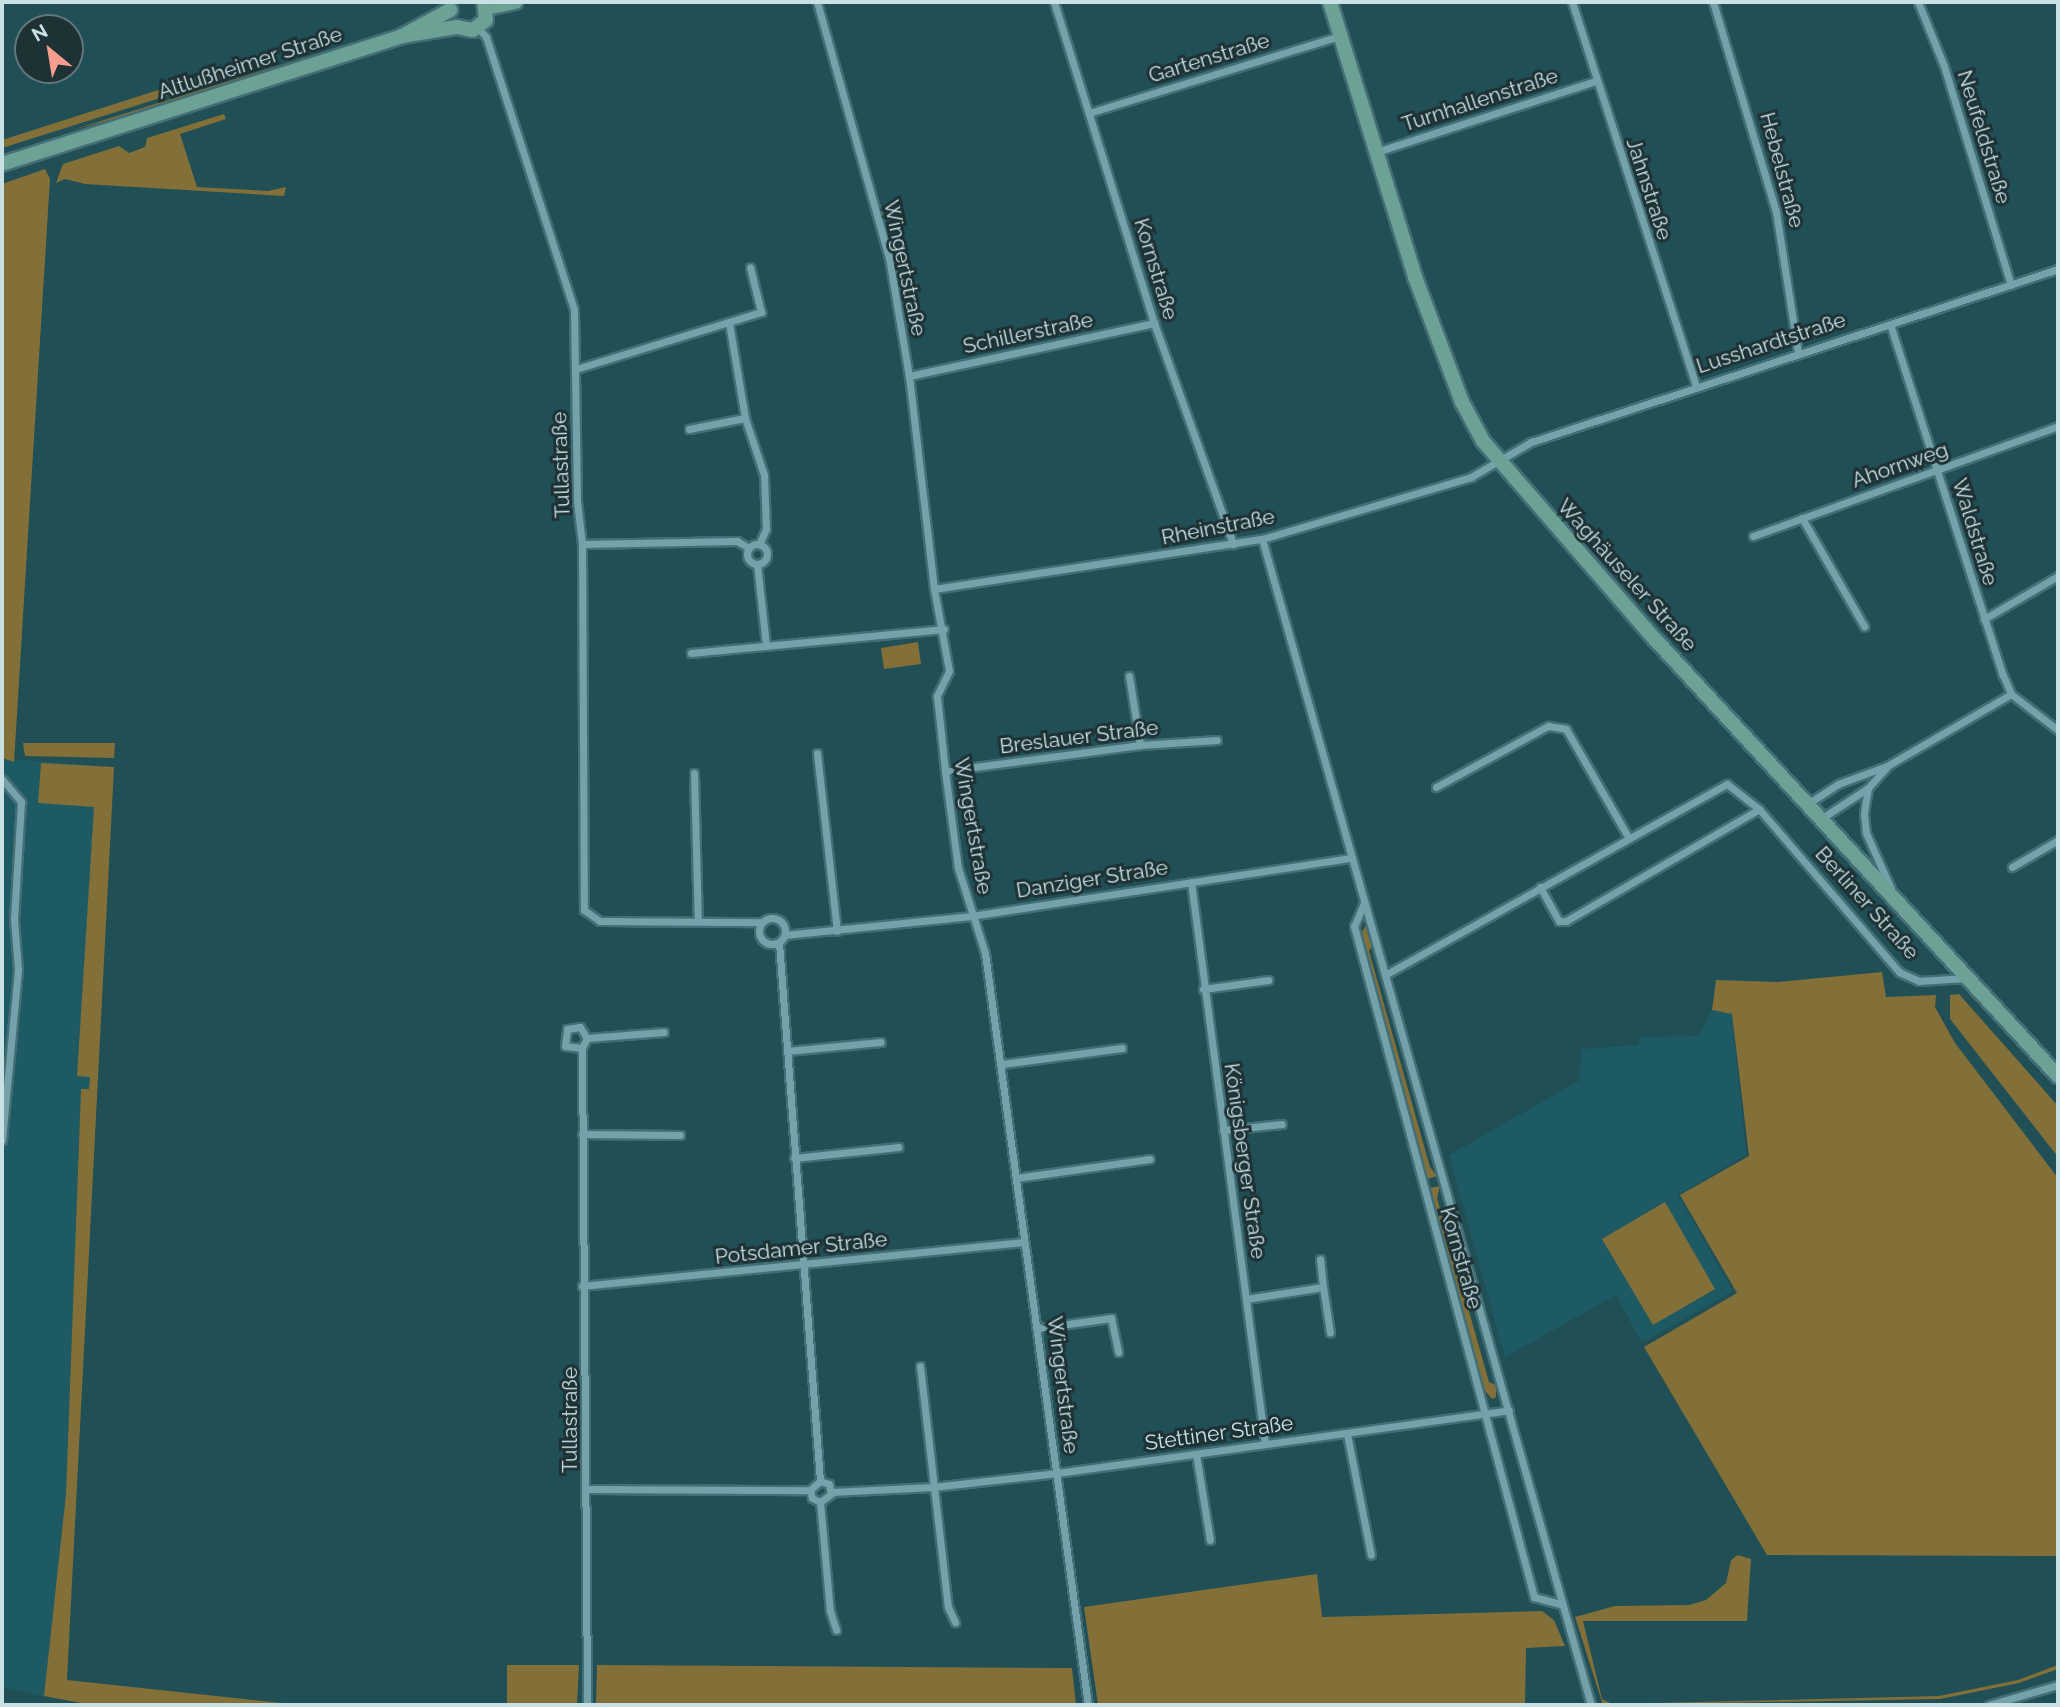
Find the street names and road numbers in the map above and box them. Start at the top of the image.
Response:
street label: Altlußheimer Straße [155,21,345,105]
street label: Gartenstraße [1145,28,1273,88]
street label: Turnhallenstraße [1399,63,1561,137]
street label: Neufeldstraße [1952,67,2016,207]
street label: Hebelstraße [1754,110,1810,230]
street label: Jahnstraße [1621,135,1677,243]
street label: Wingertstraße [878,198,932,338]
street label: Kornstraße [1129,215,1183,323]
street label: Schillerstraße [961,307,1095,359]
street label: Lusshardtstraße [1693,307,1849,379]
street label: Tullastraße [547,411,575,519]
street label: Ahornweg [1848,437,1952,493]
street label: Waldstraße [1947,475,2003,589]
street label: Waghäuseler Straße [1552,493,1702,657]
street label: Rheinstraße [1159,504,1277,550]
street label: Breslauer Straße [998,715,1160,759]
street label: Wingertstraße [949,756,997,896]
street label: Berliner Straße [1810,841,1924,965]
street label: Danziger Straße [1014,855,1170,903]
street label: Königsberger Straße [1219,1061,1271,1261]
street label: Kornstraße [1434,1204,1488,1312]
street label: Potsdamer Straße [713,1226,889,1270]
street label: Wingertstraße [1042,1315,1084,1455]
street label: Tullastraße [557,1367,583,1473]
street label: Stettiner Straße [1143,1410,1295,1456]

